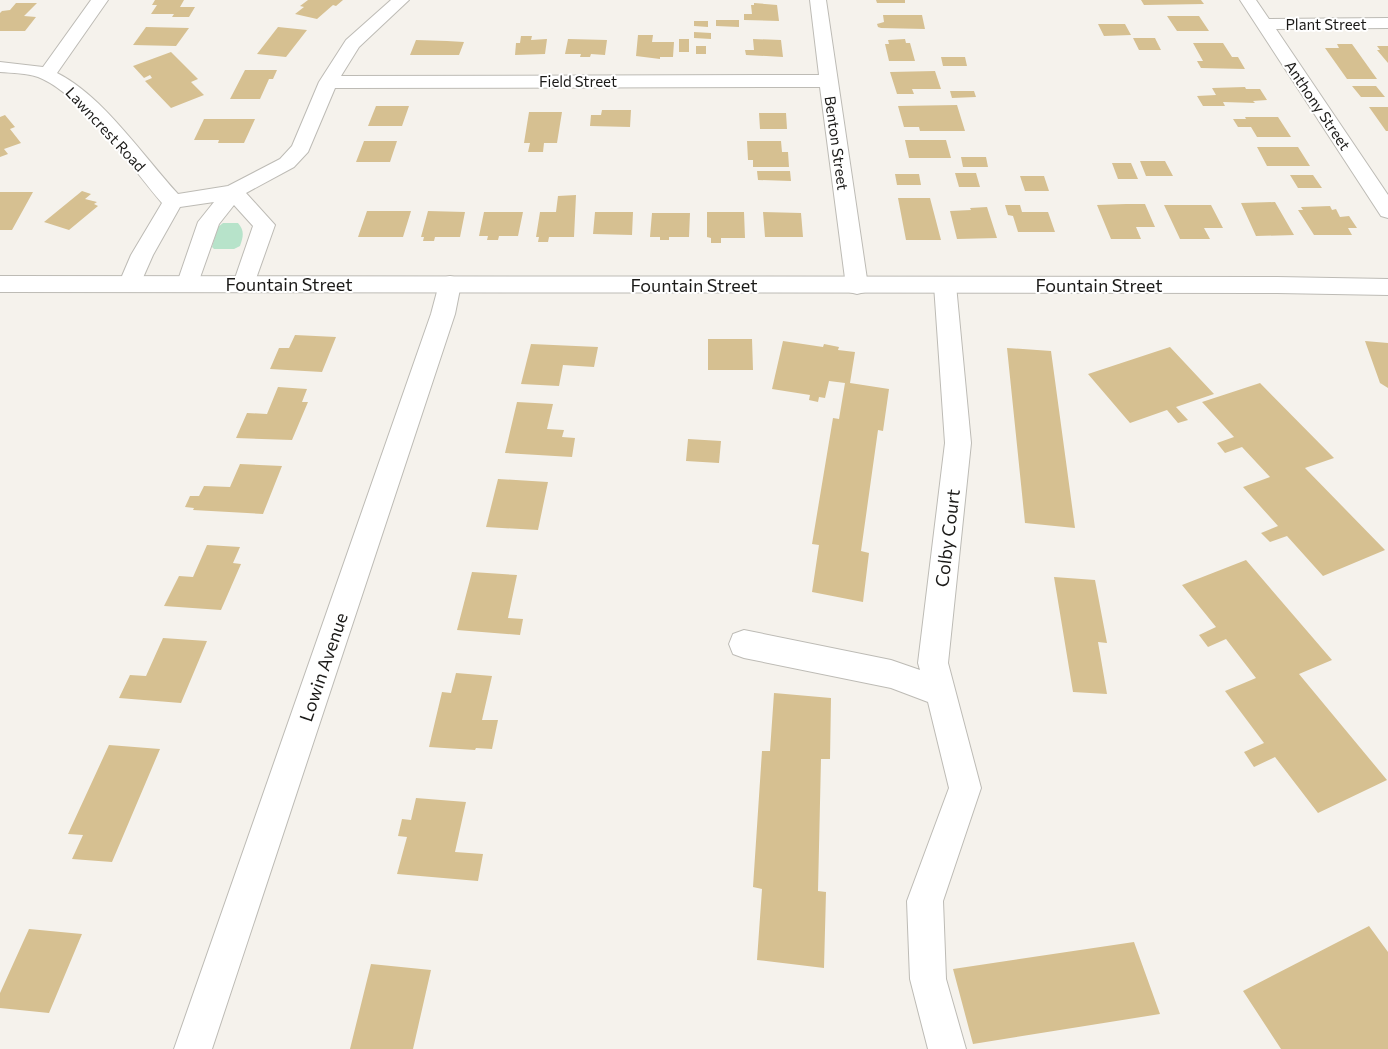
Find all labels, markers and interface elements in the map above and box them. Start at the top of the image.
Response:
street label: Plant Street [1285,15,1367,33]
street label: Anthony Street [1281,57,1355,153]
street label: Field Street [539,72,617,90]
street label: Lawncrest Road [62,83,150,175]
street label: Benton Street [821,95,853,191]
street label: Fountain Street [225,273,353,295]
street label: Fountain Street [630,274,758,296]
street label: Fountain Street [1035,274,1163,296]
street label: Colby Court [930,488,964,588]
street label: Lowin Avenue [294,610,352,724]

